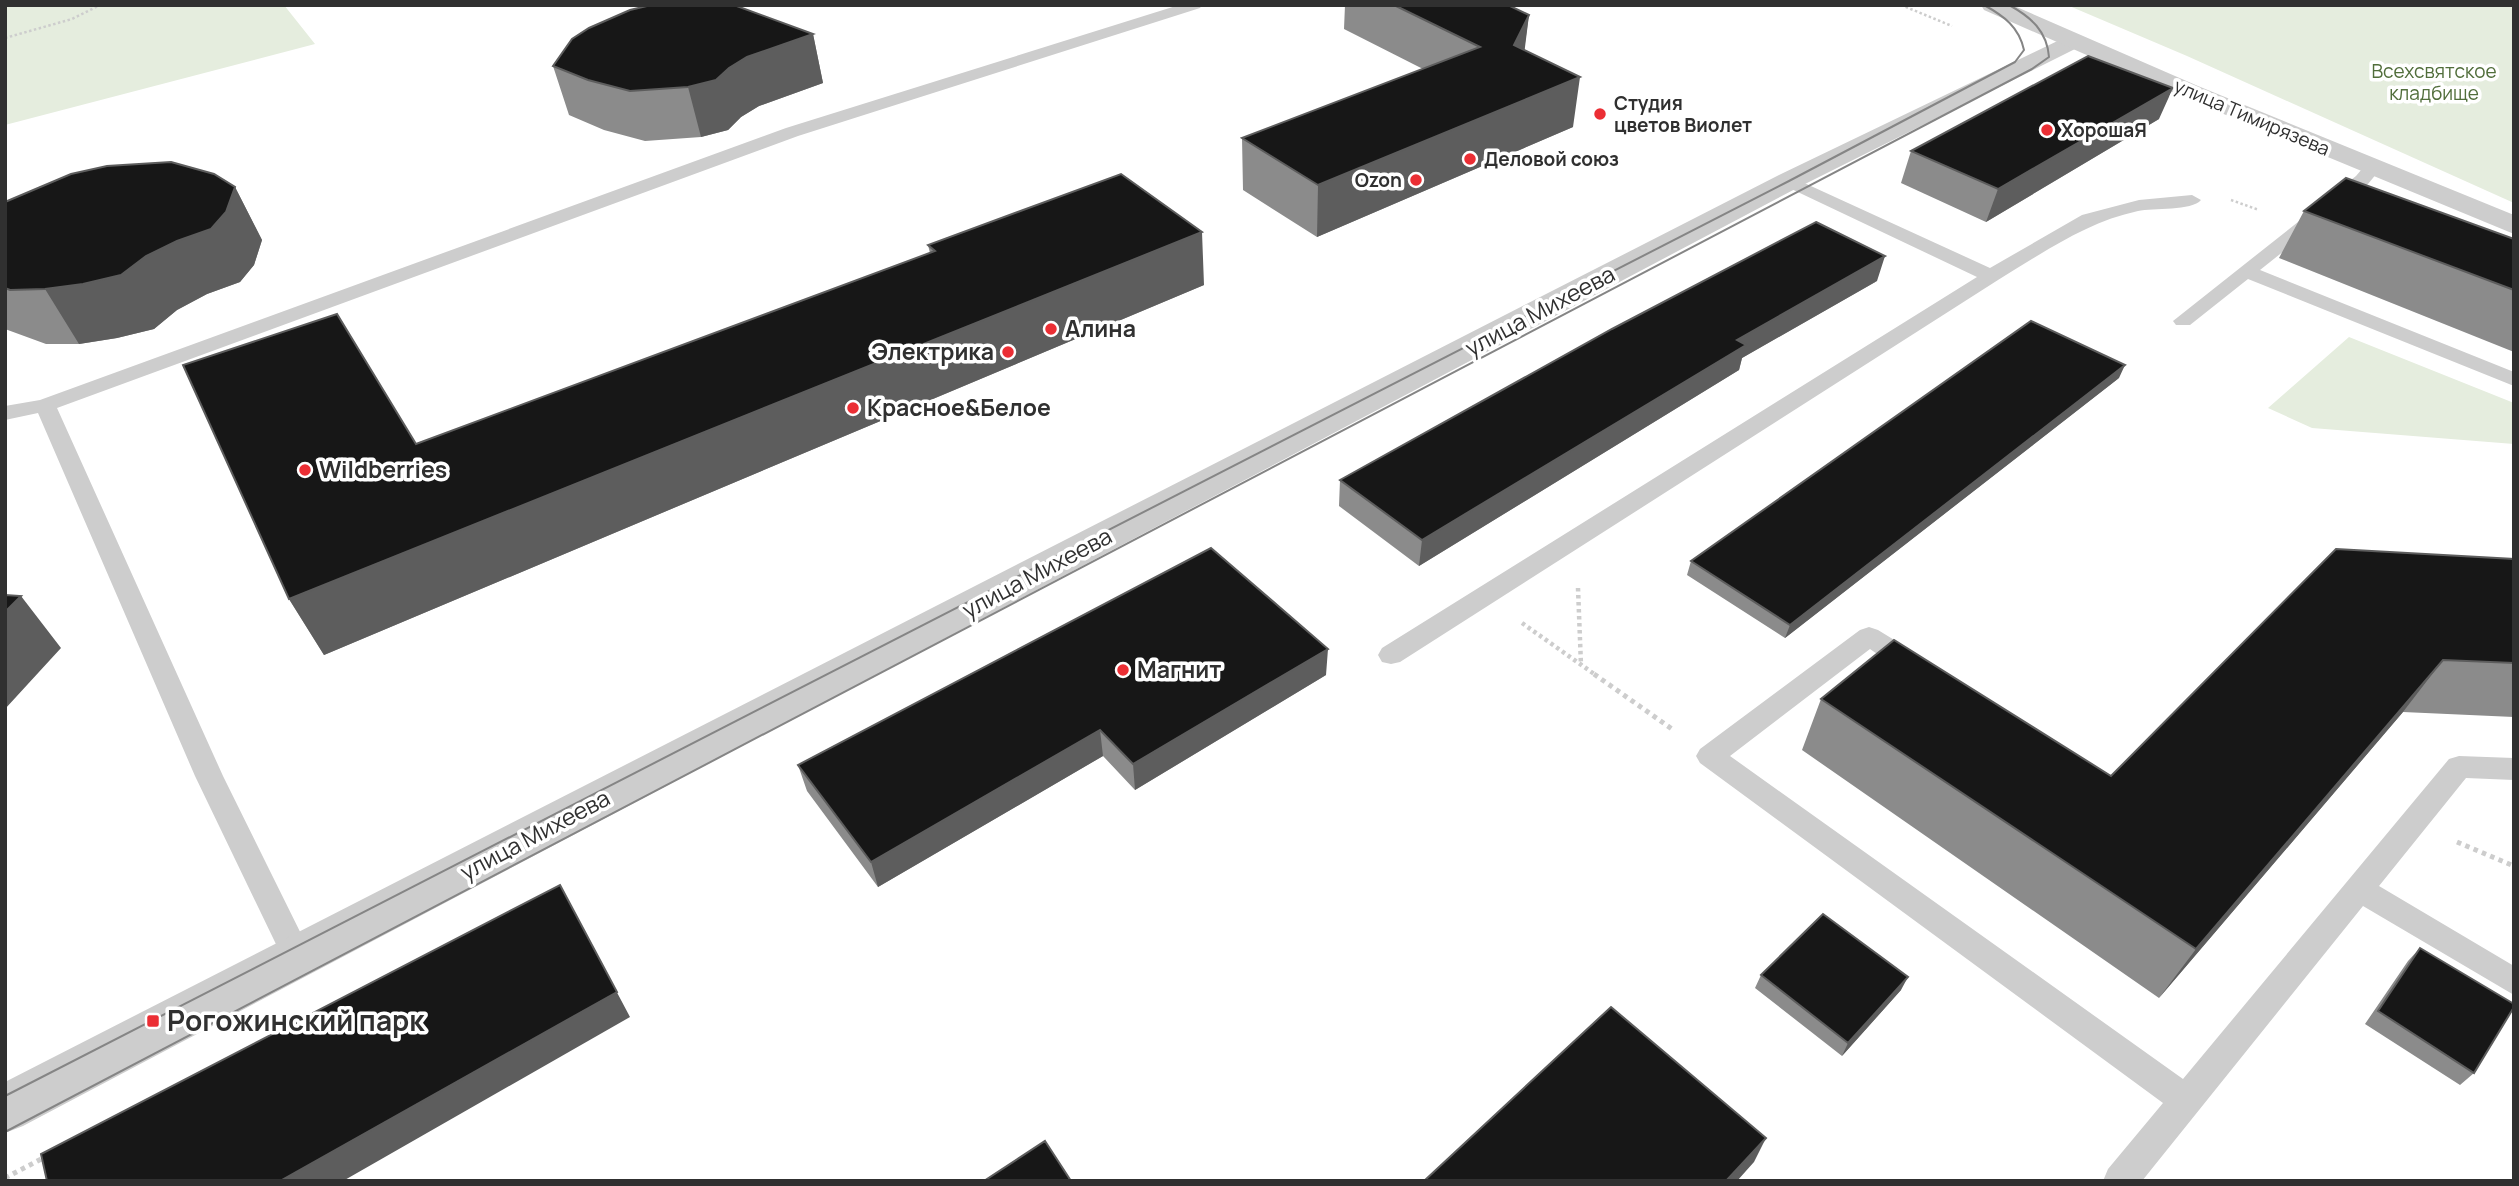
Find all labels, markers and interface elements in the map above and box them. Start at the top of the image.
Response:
park label: Всехсвятское кладбище [2371,58,2497,106]
street label: улица Тимирязева [2170,72,2334,162]
place label: Студия цветов Виолет [1614,90,1752,138]
marker: Студия цветов Виолет [1592,106,1608,122]
place label: ХорошаЯ [2061,117,2147,143]
marker: ХорошаЯ [2039,122,2055,138]
place label: Деловой союз [1484,146,1619,172]
marker: Деловой союз [1462,151,1478,167]
place label: Ozon [1355,167,1402,193]
marker: Ozon [1408,172,1424,188]
street label: улица Михеева [1459,257,1620,363]
place label: Алина [1065,312,1136,344]
marker: Алина [1043,321,1059,337]
place label: Электрика [871,335,994,367]
marker: Электрика [1000,344,1016,360]
place label: Красное&Белое [867,391,1051,423]
marker: Красное&Белое [845,400,861,416]
place label: Wildberries [319,453,447,485]
marker: Wildberries [297,462,313,478]
street label: улица Михеева [956,519,1117,625]
place label: Магнит [1137,653,1221,685]
marker: Магнит [1115,662,1131,678]
street label: улица Михеева [454,781,615,887]
place label: Рогожинский парк [167,1001,425,1039]
marker: Рогожинский парк [145,1013,161,1029]

